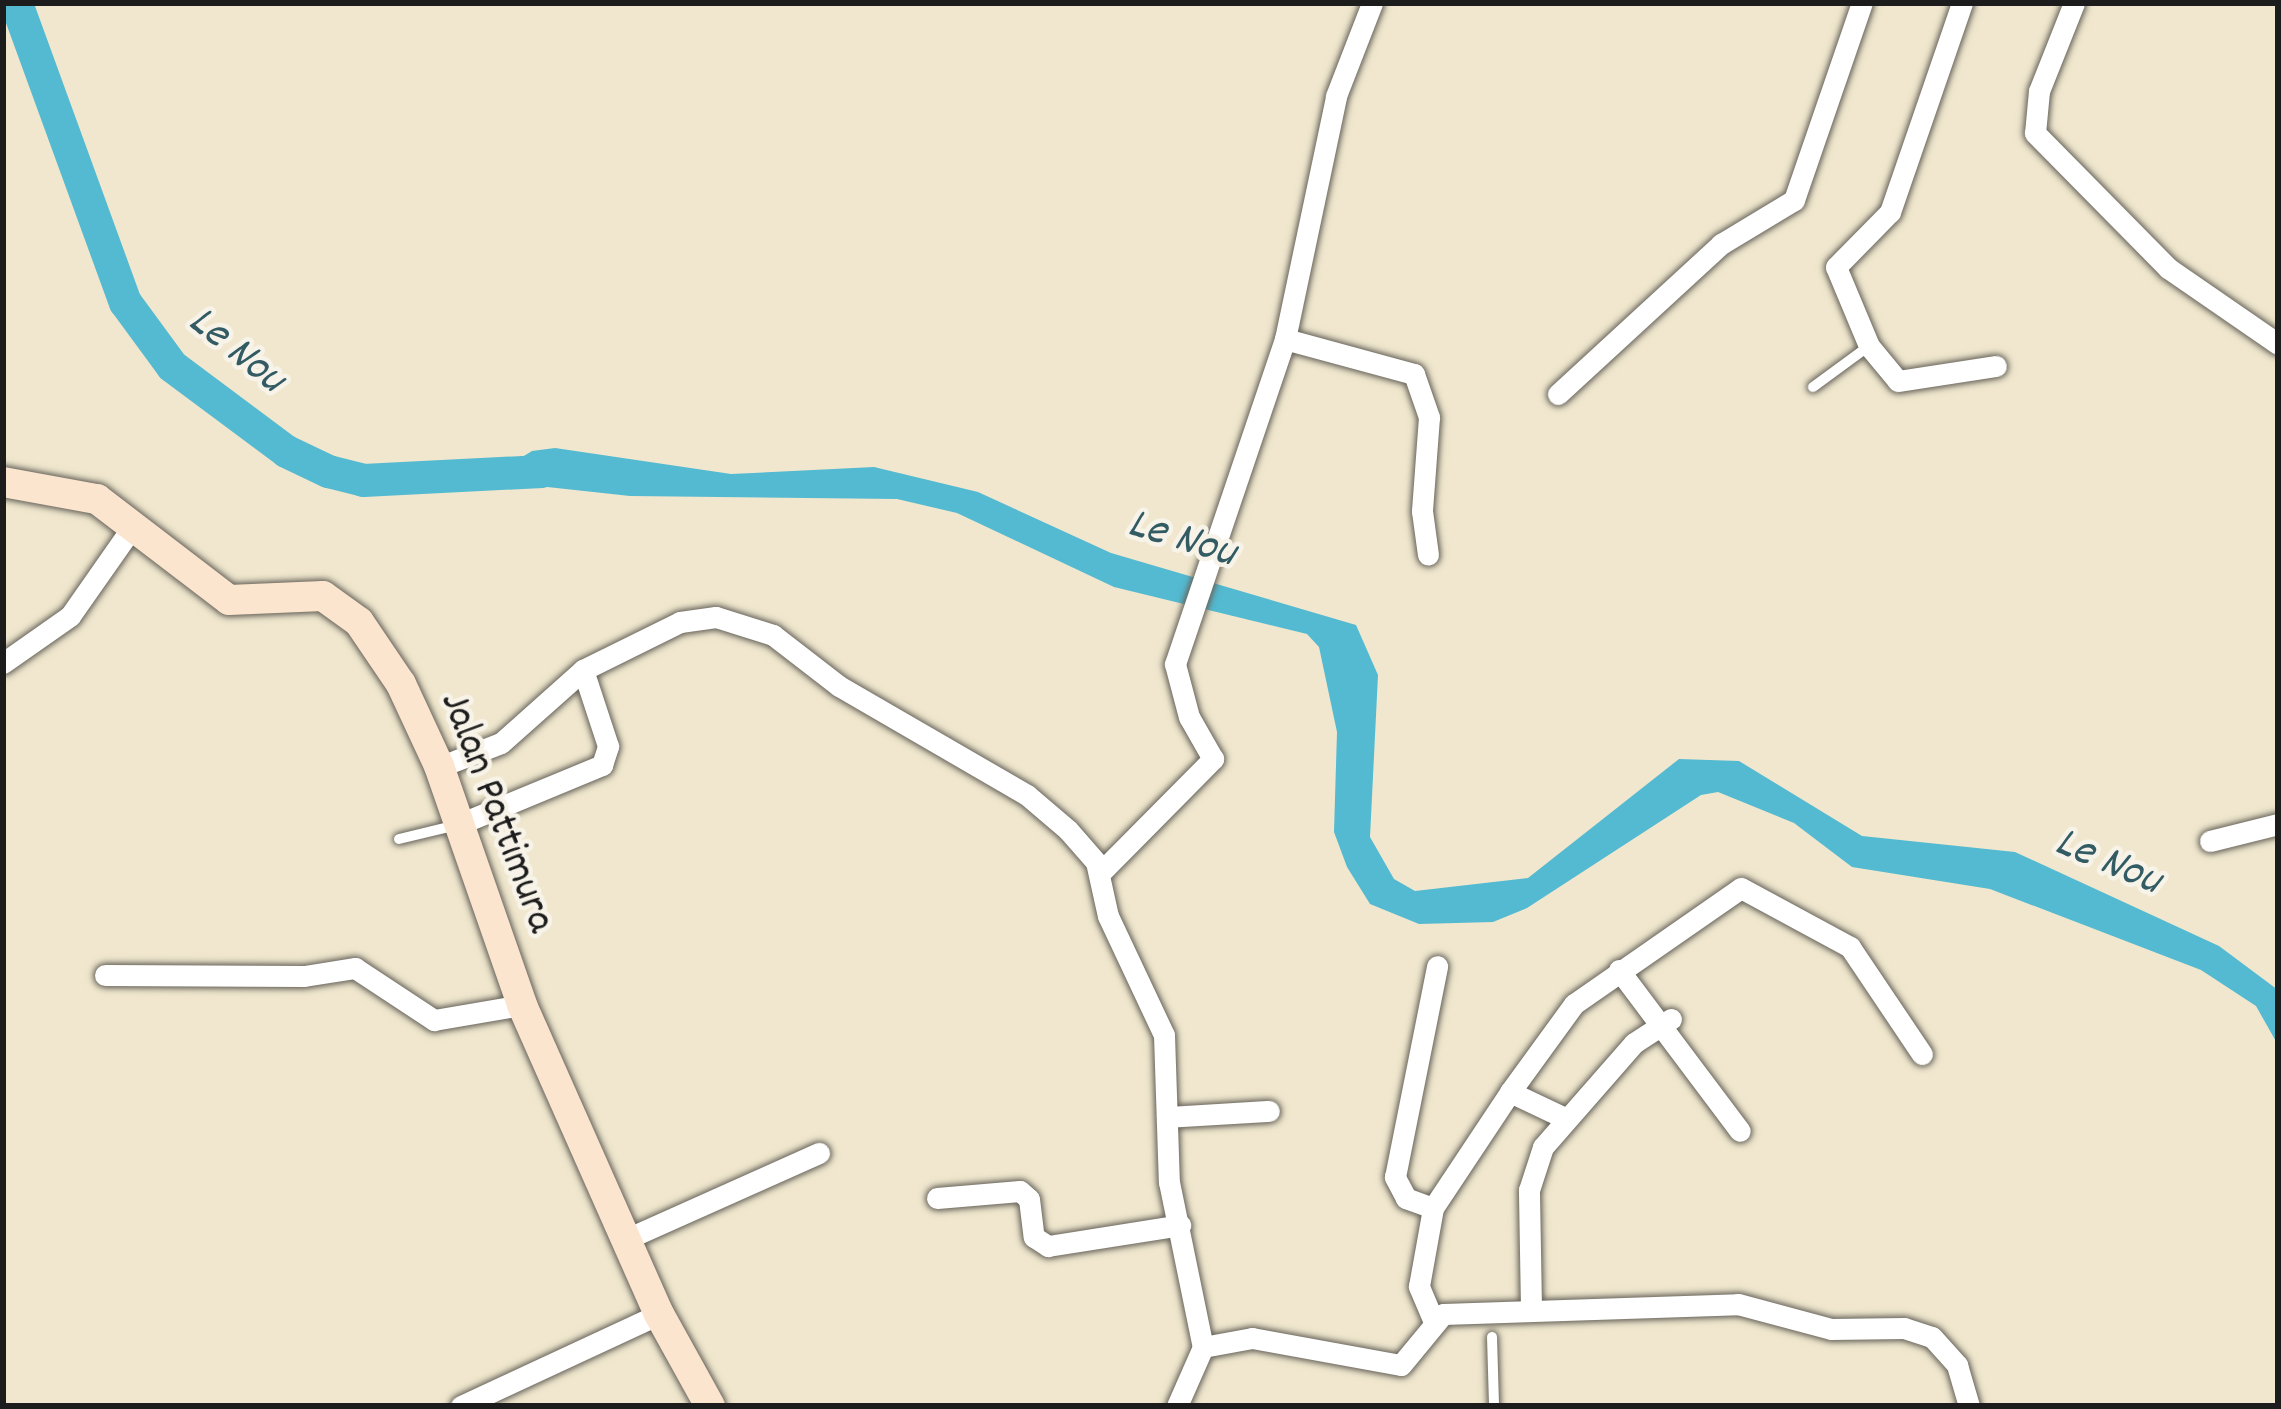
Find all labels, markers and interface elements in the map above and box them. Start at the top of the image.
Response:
water label: Le Nou [175,296,295,408]
water label: Le Nou [1120,499,1242,583]
street label: Jalan Pattimura [426,686,564,940]
water label: Le Nou [2046,818,2168,910]

